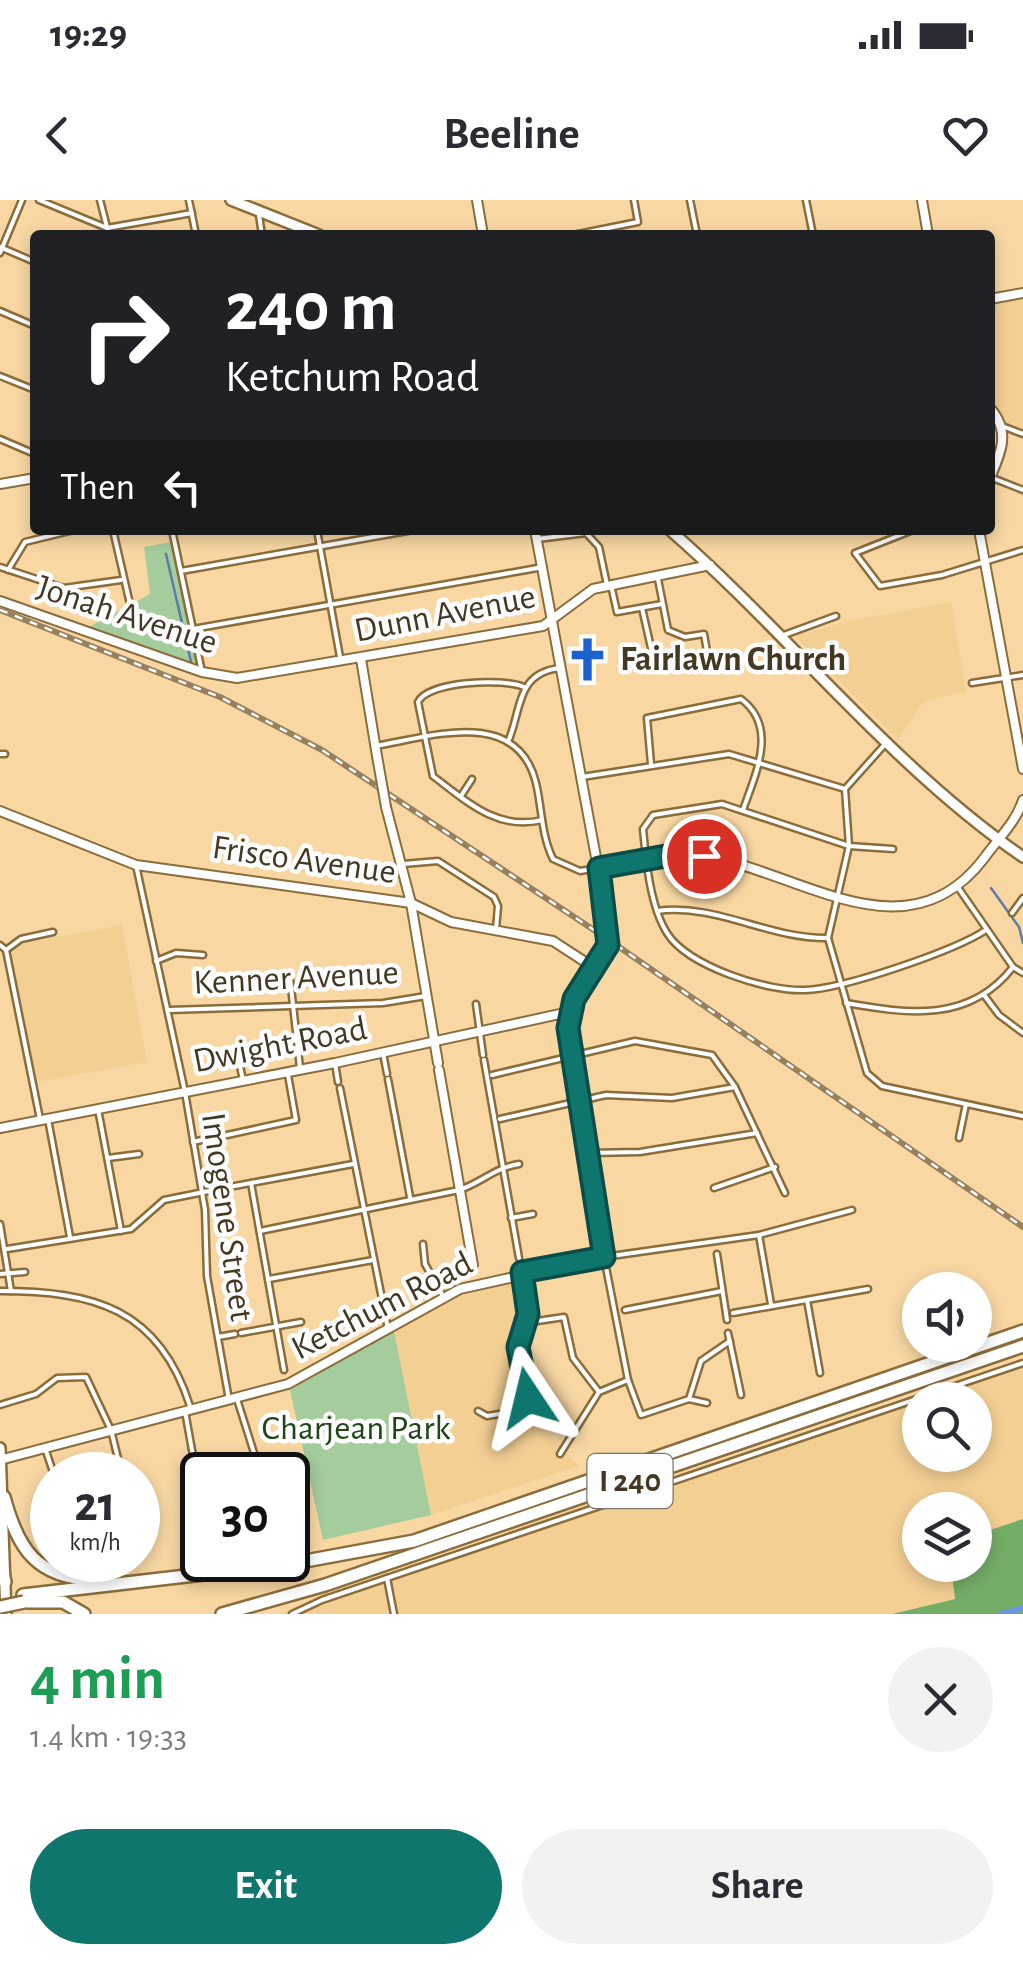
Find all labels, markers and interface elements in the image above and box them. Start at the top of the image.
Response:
text: 19:29 [50,16,127,54]
icon: back [30,108,85,163]
icon: heart [938,108,993,163]
text: Beeline [443,112,580,157]
icon: right [60,270,190,400]
text: 240 m [225,273,397,343]
text: Ketchum Road [225,355,479,400]
icon: left [155,460,210,515]
text: Then [60,469,135,507]
street label: Jonah Avenue [33,569,221,661]
street label: Dunn Avenue [352,579,538,649]
church icon: Fairlawn Church [563,635,611,683]
place label: Fairlawn Church [620,642,846,677]
pin [662,814,747,899]
icon: arrive [677,829,732,884]
street label: Frisco Avenue [210,830,398,890]
street label: Kenner Avenue [192,955,400,1001]
street label: Dwight Road [190,1011,370,1079]
street label: Imogene Street [195,1111,259,1323]
street label: Ketchum Road [286,1246,478,1366]
map controls [902,1272,992,1582]
button: sound [902,1272,992,1362]
position arrow [476,1346,580,1450]
button: search [902,1382,992,1472]
park label: Charjean Park [261,1411,451,1446]
speed limit sign: 30 [180,1452,310,1582]
road number: I 240 [588,1454,672,1508]
text: 21 [74,1480,116,1530]
button: layers [902,1492,992,1582]
text: km/h [69,1530,121,1555]
button: close [888,1647,993,1752]
text: 4 min [30,1650,165,1710]
text: 1.4 km · 19:33 [30,1721,187,1753]
button: Exit [30,1829,502,1944]
button: Share [522,1829,993,1944]

